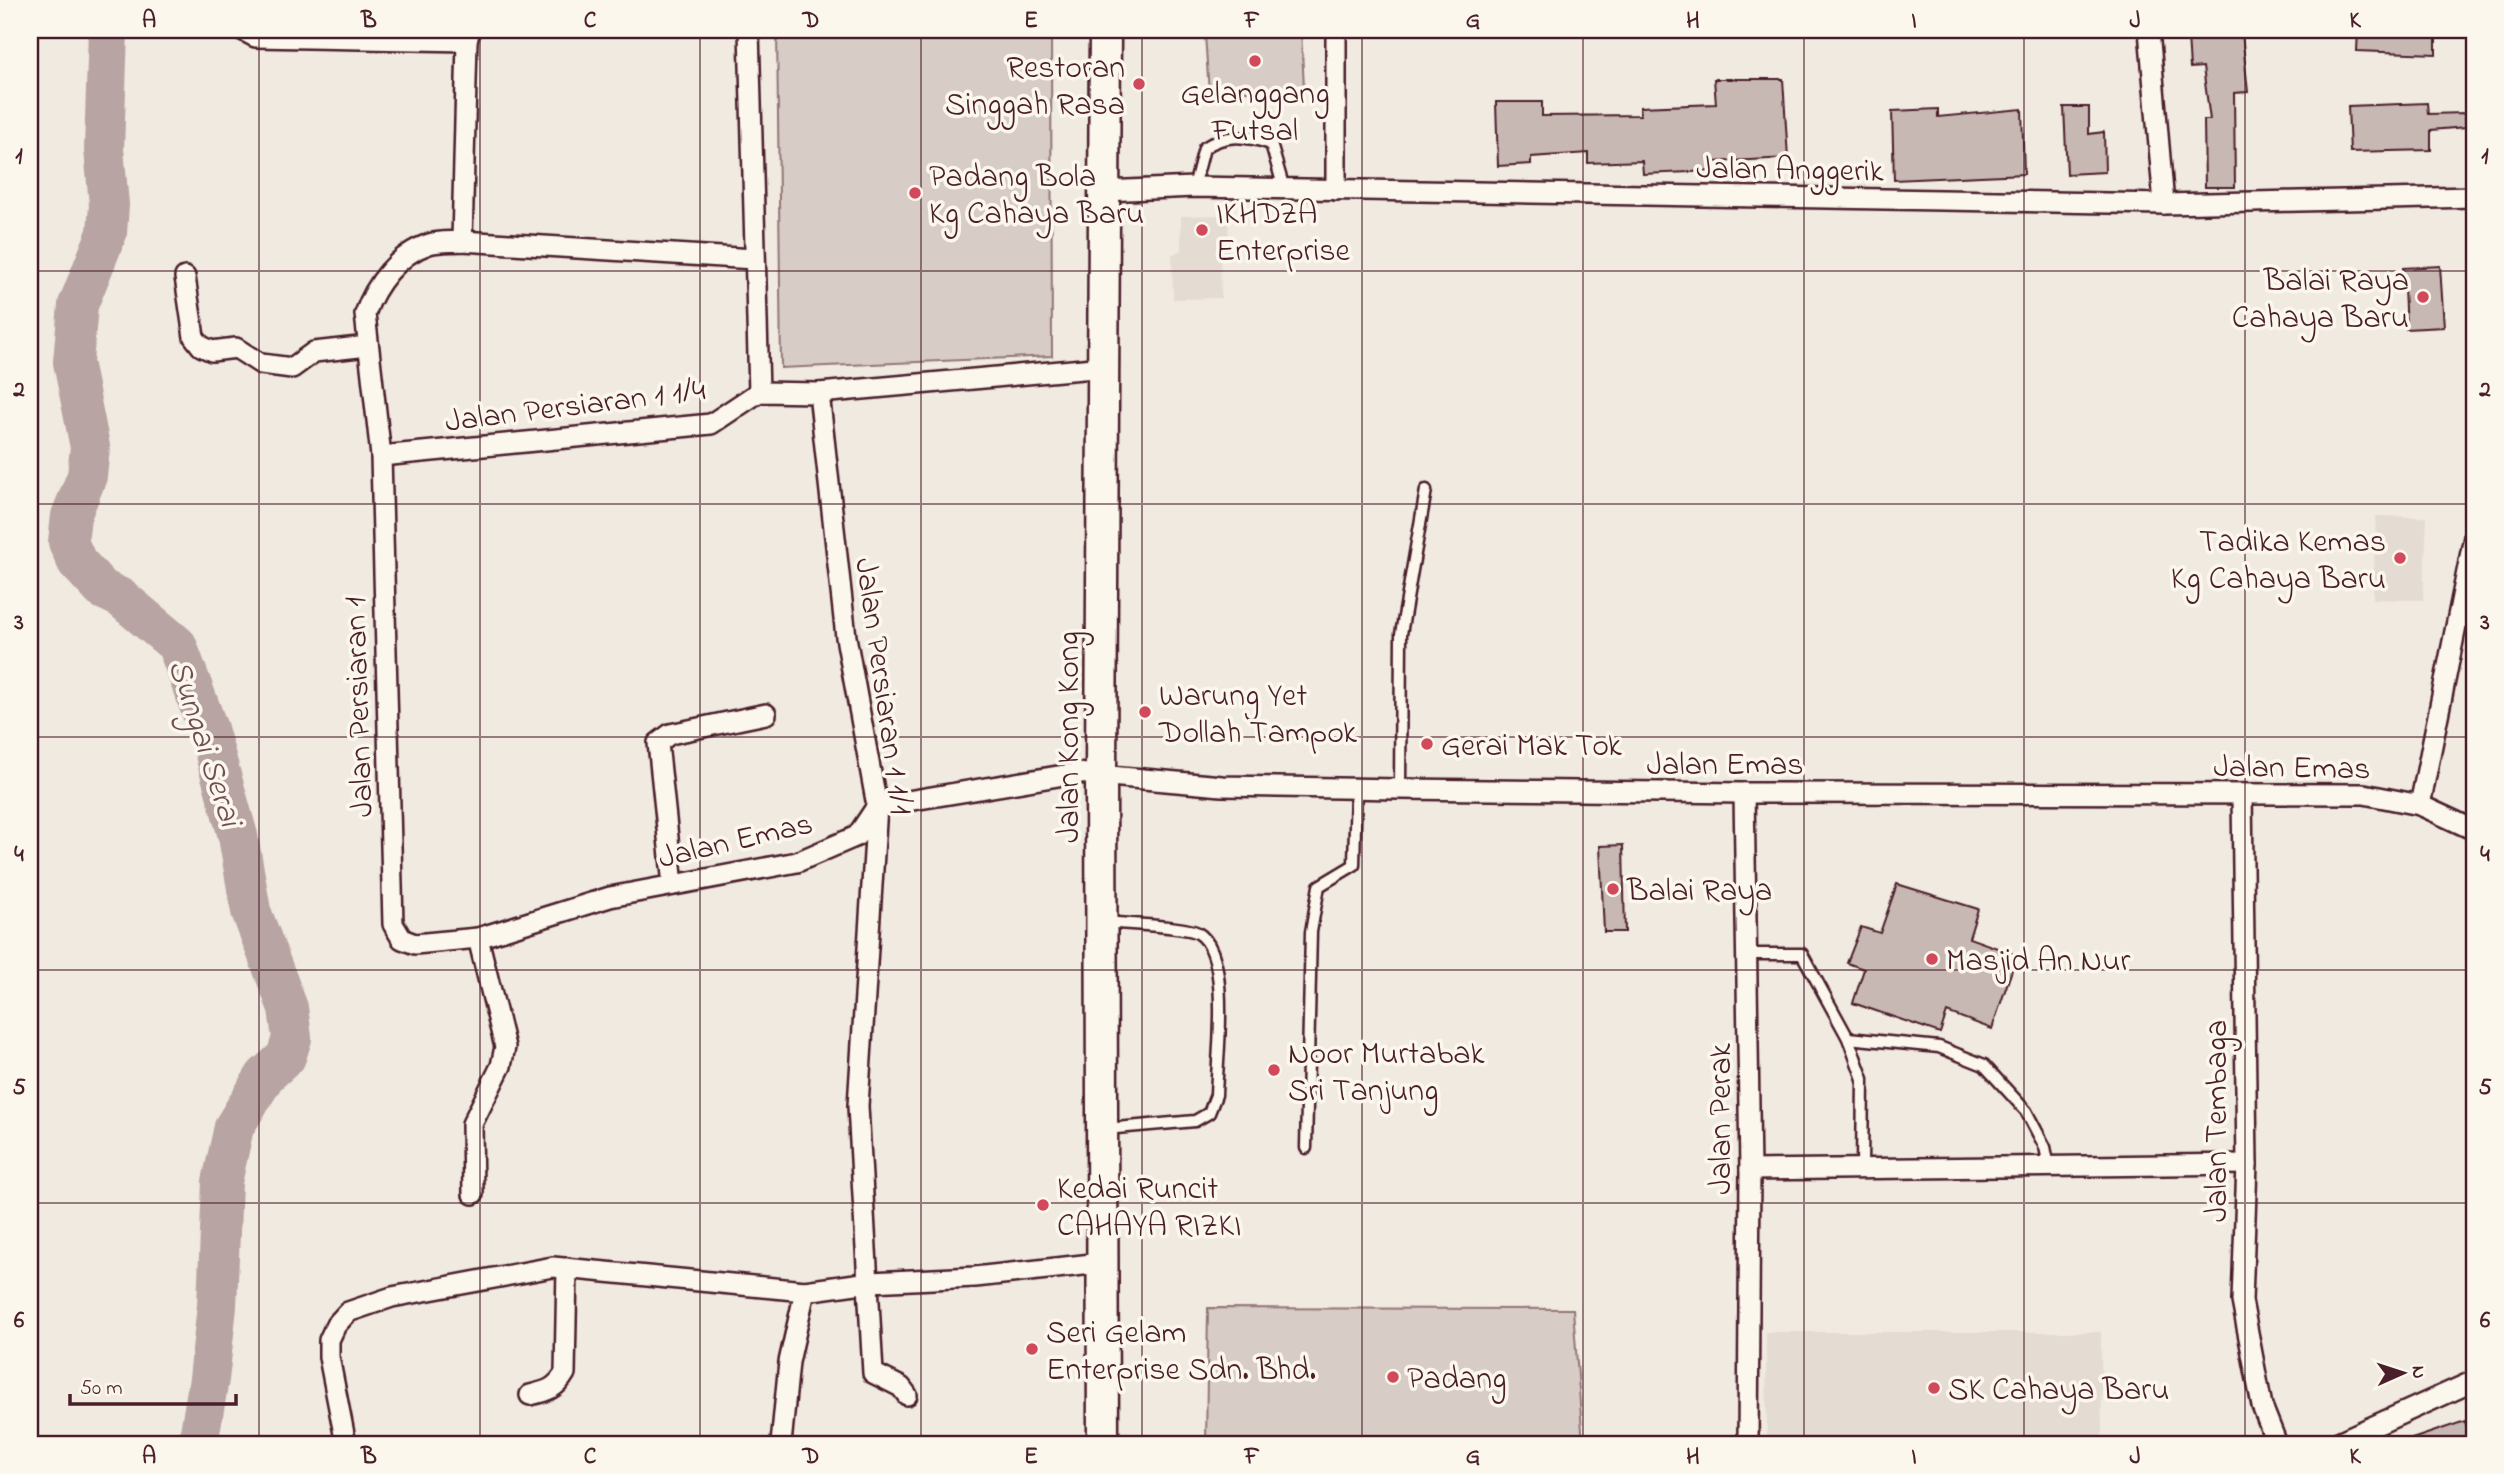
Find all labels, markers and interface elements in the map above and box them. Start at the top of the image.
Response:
text: A [142,5,156,38]
text: B [360,5,377,38]
text: C [584,5,597,38]
text: D [802,5,819,38]
text: E [1024,5,1038,38]
text: F [1244,5,1260,38]
text: G [1466,5,1480,38]
text: H [1686,5,1700,38]
text: I [1911,5,1917,38]
text: J [2129,5,2141,38]
text: K [2349,5,2361,38]
place label: Restoran Singgah Rasa [945,46,1125,130]
marker: Gelanggang Futsal [1247,53,1263,69]
place label: Gelanggang Futsal [1180,72,1330,156]
marker: Restoran Singgah Rasa [1131,76,1147,92]
text: 1 [15,141,23,174]
text: 1 [2481,141,2489,174]
street label: Jalan Anggerik [1696,146,1885,197]
place label: Padang Bola Kg Cahaya Baru [929,155,1144,239]
marker: Padang Bola Kg Cahaya Baru [907,185,923,201]
place label: IKHDZA Enterprise [1216,192,1351,276]
marker: IKHDZA Enterprise [1194,222,1210,238]
place label: Balai Raya Cahaya Baru [2232,259,2409,343]
marker: Balai Raya Cahaya Baru [2415,289,2431,305]
street label: Jalan Persiaran 1 1/4 [443,368,708,447]
text: 2 [12,374,25,407]
text: 2 [2478,374,2491,407]
place label: Tadika Kemas Kg Cahaya Baru [2171,520,2386,604]
marker: Tadika Kemas Kg Cahaya Baru [2392,550,2408,566]
street label: Jalan Persiaran 1 1/1 [840,555,923,818]
street label: Jalan Persiaran 1 [333,596,388,818]
text: 3 [13,607,24,640]
text: 3 [2479,607,2490,640]
street label: Jalan Kong Kong [1047,631,1094,843]
water label: Sungai Serai [153,654,254,836]
place label: Warung Yet Dollah Tampok [1158,674,1358,758]
marker: Warung Yet Dollah Tampok [1137,704,1153,720]
place label: Gerai Mak Tok [1441,724,1623,771]
marker: Gerai Mak Tok [1419,736,1435,752]
street label: Jalan Emas [1646,743,1804,790]
street label: Jalan Emas [2213,745,2371,794]
street label: Jalan Emas [654,802,818,883]
text: 4 [14,839,24,872]
text: 4 [2480,839,2490,872]
place label: Balai Raya [1626,869,1772,916]
marker: Balai Raya [1605,881,1621,897]
place label: Masjid An Nur [1946,939,2130,986]
marker: Masjid An Nur [1924,951,1940,967]
street label: Jalan Tembaga [2195,1020,2242,1222]
place label: Noor Murtabak Sri Tanjung [1288,1032,1486,1116]
street label: Jalan Perak [1699,1042,1746,1195]
marker: Noor Murtabak Sri Tanjung [1266,1062,1282,1078]
text: 5 [12,1072,26,1105]
text: 5 [2478,1072,2492,1105]
place label: Kedai Runcit CAHAYA RIZKI [1057,1167,1241,1251]
marker: Kedai Runcit CAHAYA RIZKI [1035,1197,1051,1213]
text: 6 [14,1305,25,1338]
text: 6 [2480,1305,2491,1338]
place label: Seri Gelam Enterprise Sdn. Bhd. [1046,1311,1316,1395]
north arrow [2368,1338,2438,1408]
marker: Seri Gelam Enterprise Sdn. Bhd. [1024,1341,1040,1357]
place label: Padang [1407,1357,1506,1404]
scale bar [70,1362,236,1406]
text: N [2404,1365,2431,1380]
place label: SK Cahaya Baru [1948,1368,2169,1415]
marker: Padang [1385,1369,1401,1385]
text: 50 m [80,1374,123,1404]
marker: SK Cahaya Baru [1926,1380,1942,1396]
text: A [142,1441,156,1474]
text: B [360,1441,377,1474]
text: C [584,1441,597,1474]
text: D [802,1441,819,1474]
text: E [1024,1441,1038,1474]
text: F [1244,1441,1260,1474]
text: G [1466,1441,1480,1474]
text: H [1686,1441,1700,1474]
text: I [1911,1441,1917,1474]
text: J [2129,1441,2141,1474]
text: K [2349,1441,2361,1474]

